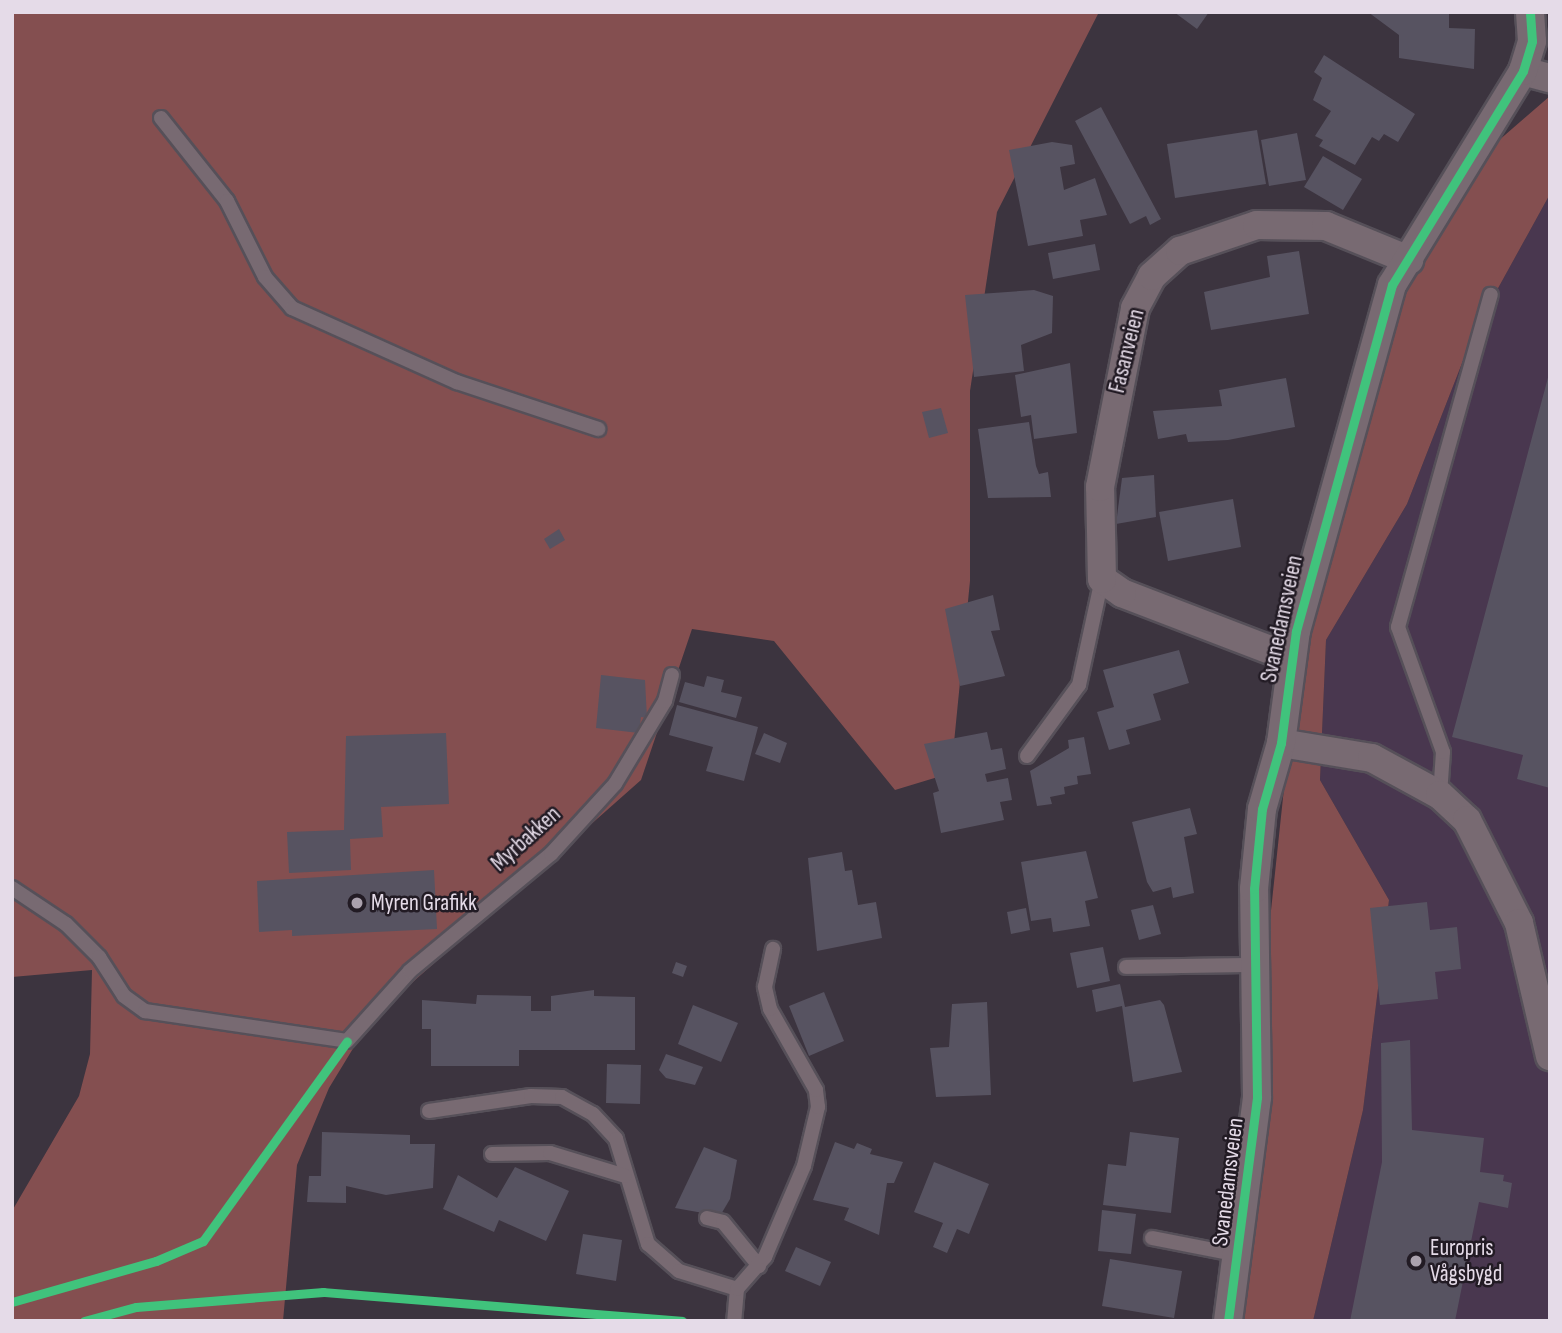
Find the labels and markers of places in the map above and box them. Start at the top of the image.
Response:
place label: Myren Grafikk [371,889,477,917]
marker: Myren Grafikk [349,895,365,911]
place label: Europris Vågsbygd [1430,1234,1502,1288]
marker: Europris Vågsbygd [1408,1253,1424,1269]

